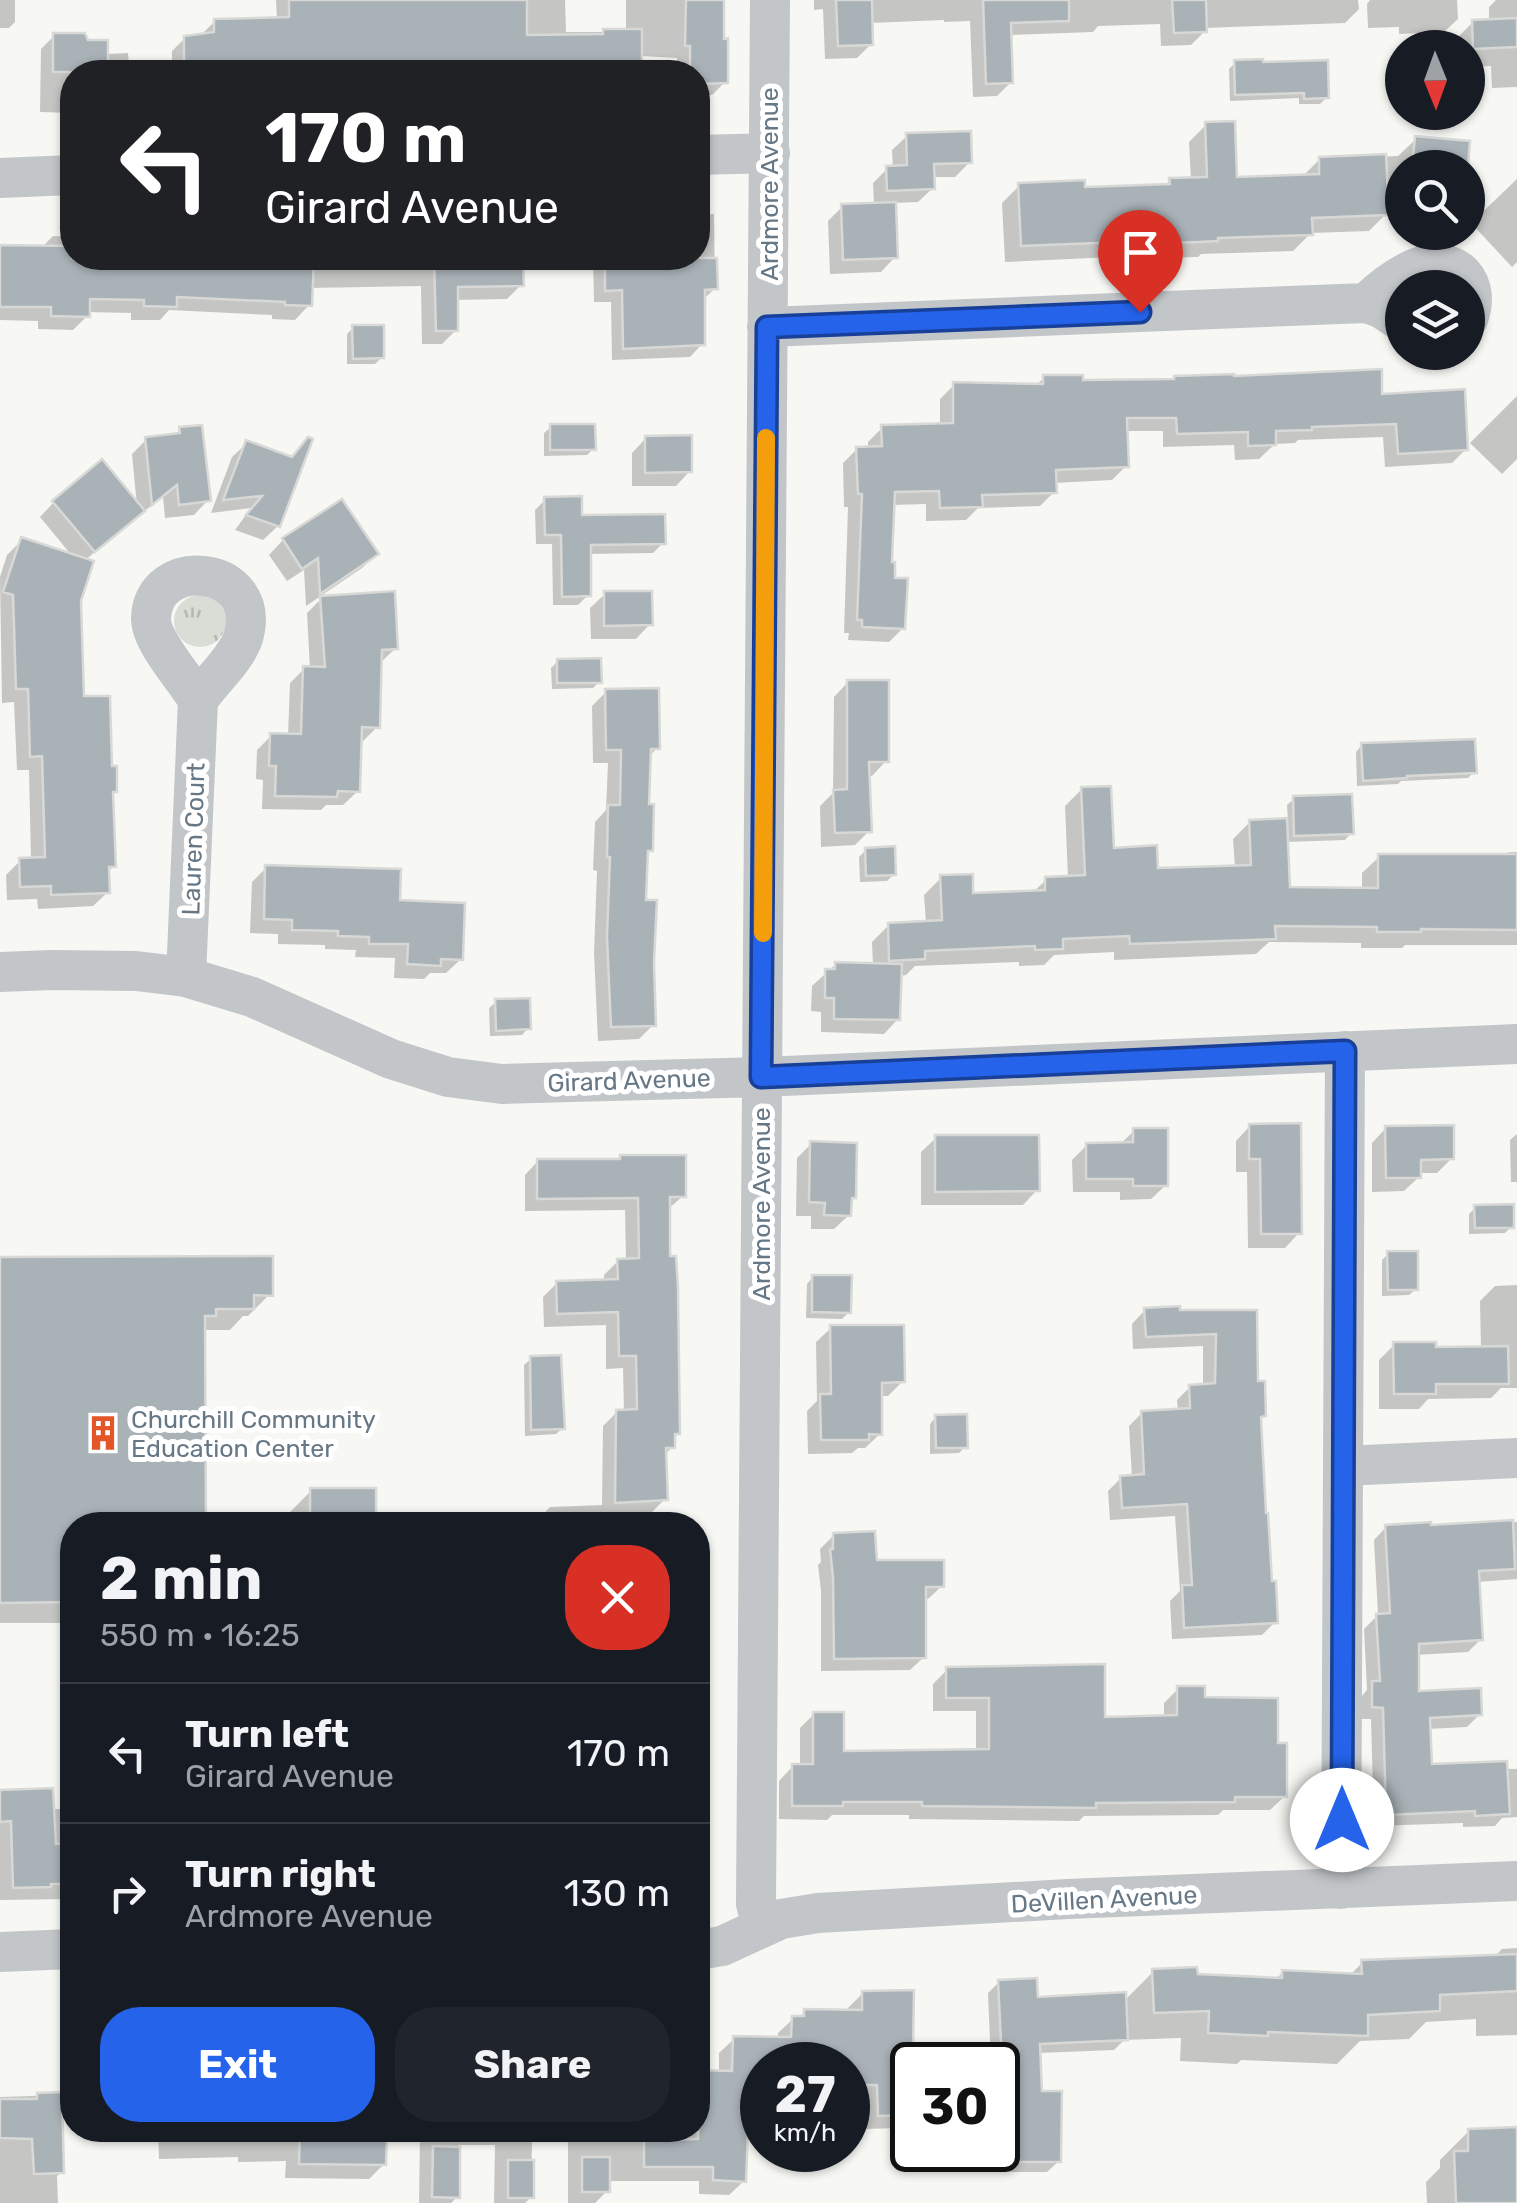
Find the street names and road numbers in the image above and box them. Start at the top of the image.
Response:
street label: Ardmore Avenue [755,87,784,281]
street label: Lauren Court [176,762,211,916]
street label: Girard Avenue [547,1063,711,1098]
street label: Ardmore Avenue [747,1107,776,1301]
street label: DeVillen Avenue [1010,1880,1198,1919]

